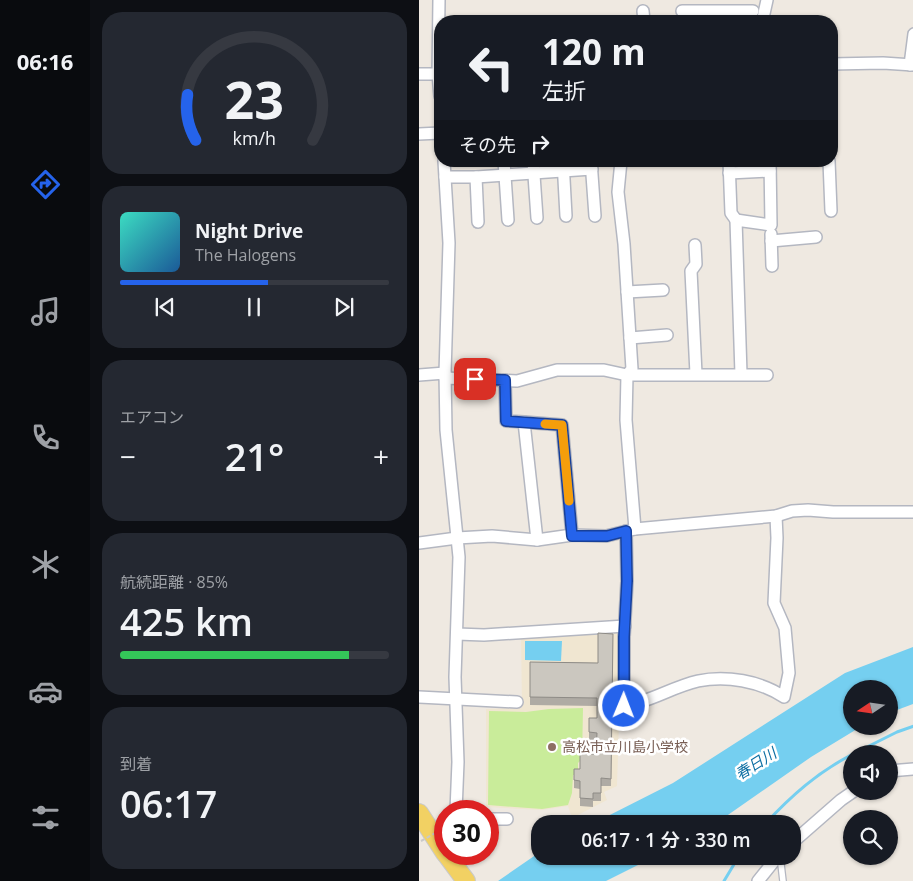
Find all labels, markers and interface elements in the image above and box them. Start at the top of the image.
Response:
text: 120 m [542,28,646,75]
icon: left [459,35,524,100]
text: 06:16 [17,46,73,76]
text: 23 [225,63,284,134]
text: 左折 [542,75,586,105]
text: km/h [233,126,276,150]
icon: right [526,130,554,158]
text: その先 [459,132,516,158]
icon: directions [28,167,63,202]
text: Night Drive [195,218,303,244]
text: The Halogens [195,244,296,266]
icon: previous [151,293,179,321]
icon: pause [240,293,268,321]
icon: next [330,293,358,321]
icon: music [28,294,63,329]
pin [454,358,496,400]
icon: arrive [461,365,489,393]
text: エアコン [120,406,184,428]
icon: phone [28,420,63,455]
text: 21° [225,430,284,482]
text: − [120,437,136,475]
text: + [373,437,389,475]
icon: climate [28,547,63,582]
text: 航続距離 · 85% [120,571,228,593]
text: 425 km [120,595,253,647]
icon: car [28,674,63,709]
position arrow [597,679,649,731]
north arrow [843,680,898,735]
map controls [843,680,898,865]
place label: 高松市立川島小学校 [562,737,688,756]
marker: 高松市立川島小学校 [546,741,558,753]
water label: 春日川 [731,742,782,784]
button: sound [843,745,898,800]
text: 到着 [120,753,152,775]
text: 06:17 [120,777,217,829]
icon: filters [28,800,63,835]
speed limit sign: 30 [434,800,499,865]
button: search [843,810,898,865]
text: 06:17 · 1 分 · 330 m [581,827,751,853]

